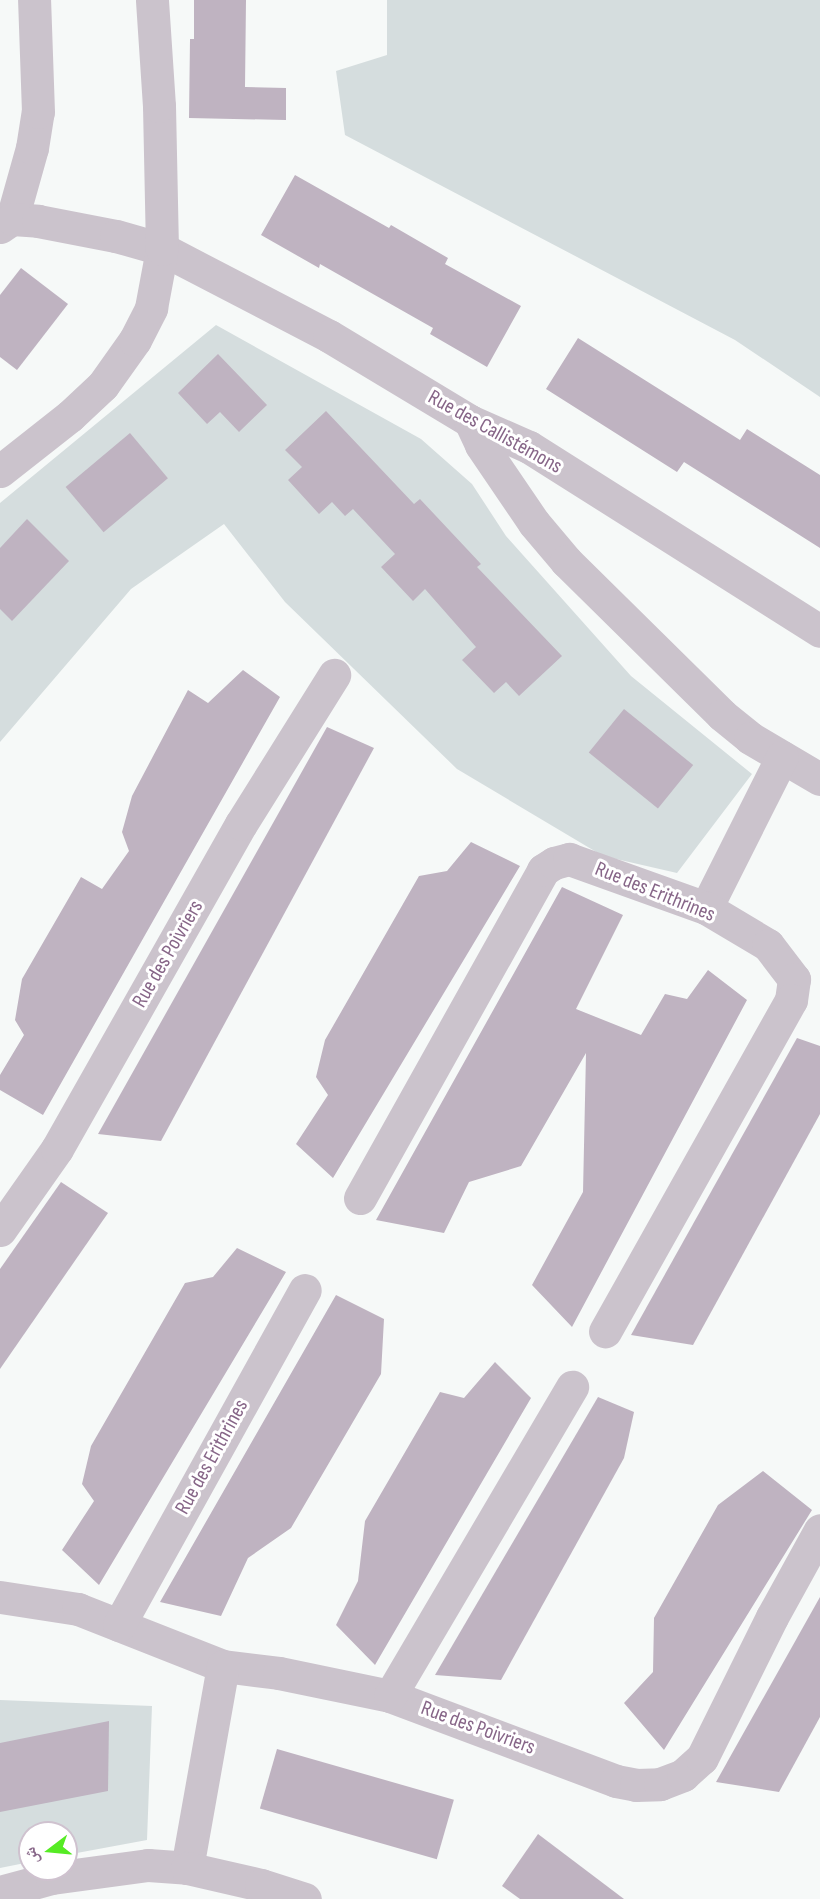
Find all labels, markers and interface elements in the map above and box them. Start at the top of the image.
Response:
street label: Rue des Callistémons [424,385,566,479]
street label: Rue des Erithrines [591,856,719,928]
street label: Rue des Poivriers [127,896,209,1012]
street label: Rue des Erithrines [170,1395,254,1519]
street label: Rue des Poivriers [418,1696,538,1760]
north arrow [18,1821,78,1881]
text: ش [21,1845,44,1866]

